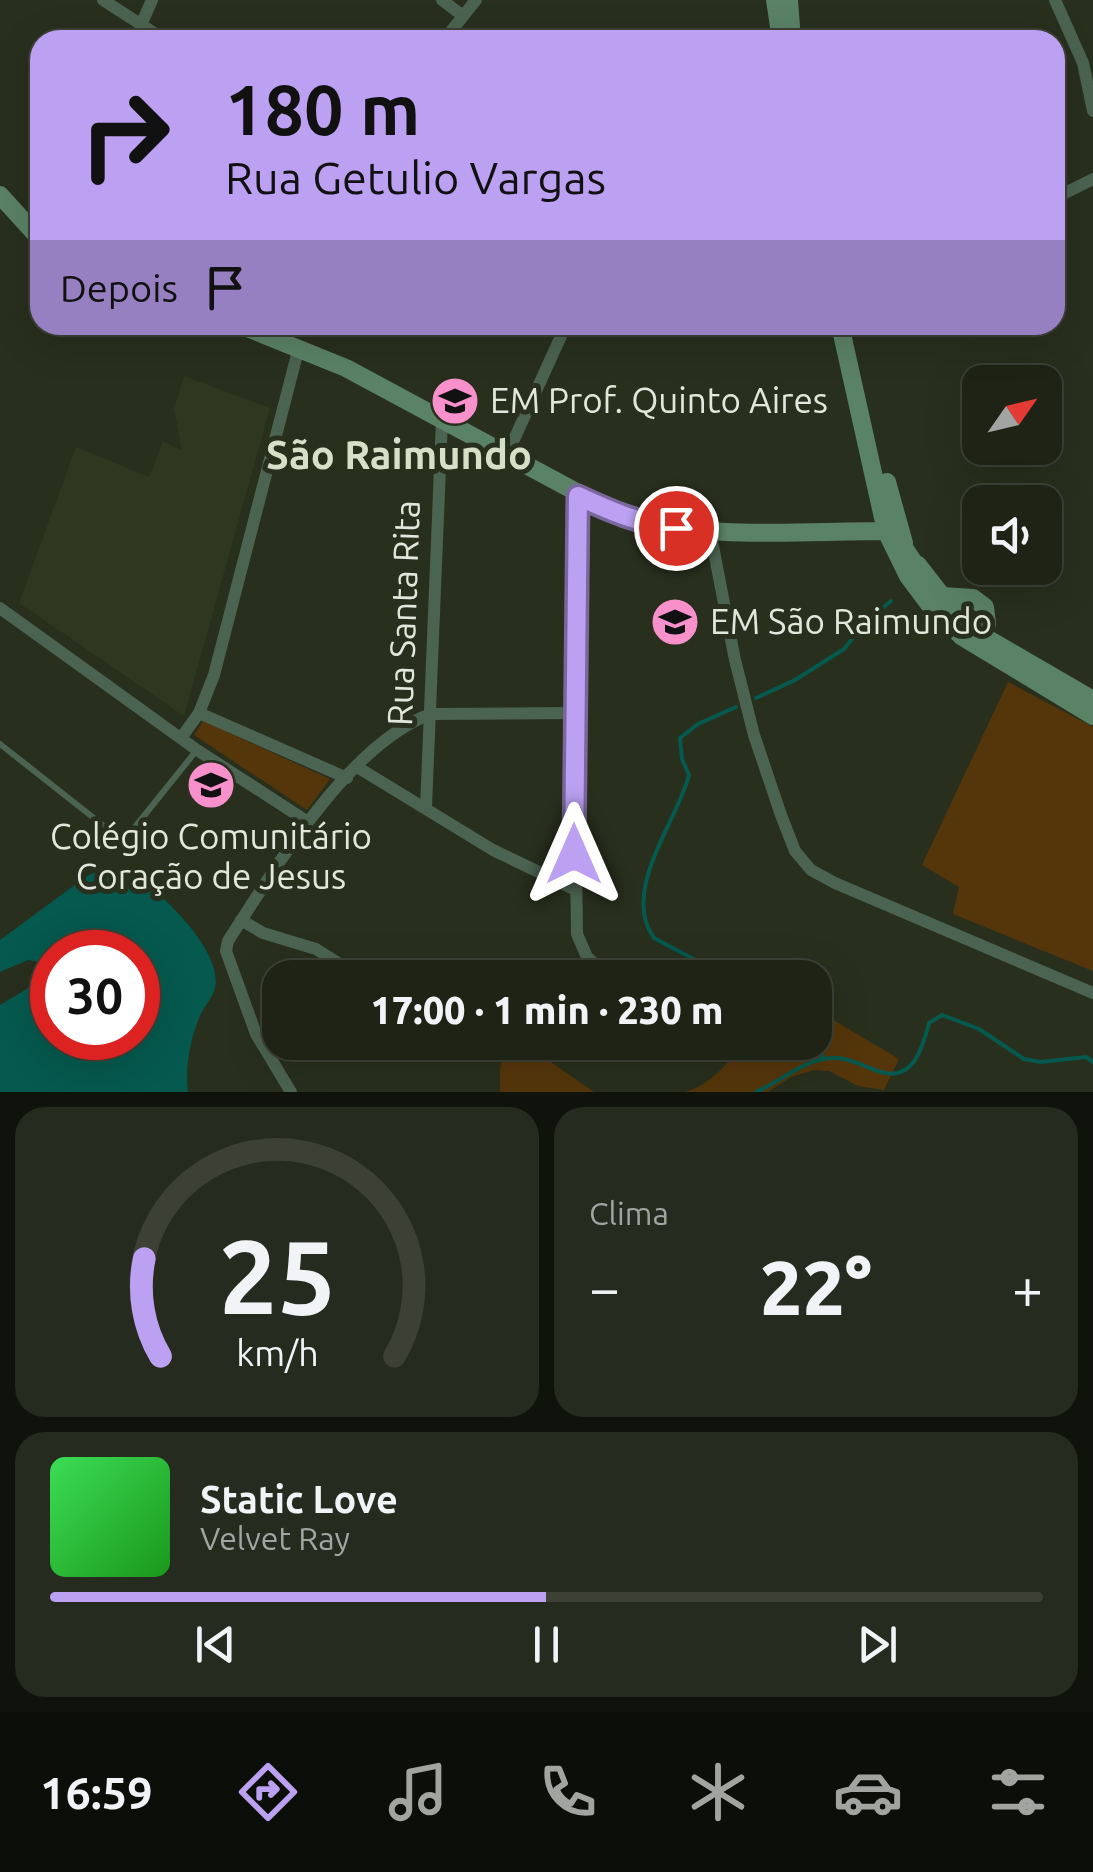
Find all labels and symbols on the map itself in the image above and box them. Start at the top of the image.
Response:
north arrow [962,365,1062,465]
school or university icon: EM Prof. Quinto Aires [429,375,481,427]
place label: EM Prof. Quinto Aires [490,380,828,420]
district label: São Raimundo [266,432,532,477]
pin [634,486,719,571]
street label: Rua Santa Rita [379,499,427,727]
school or university icon: EM São Raimundo [649,596,701,648]
place label: EM São Raimundo [710,601,992,641]
school or university icon: Colégio Comunitário Coração de Jesus [185,759,237,811]
position arrow [522,802,626,906]
place label: Colégio Comunitário Coração de Jesus [50,816,372,896]
speed limit sign: 30 [30,930,160,1060]

